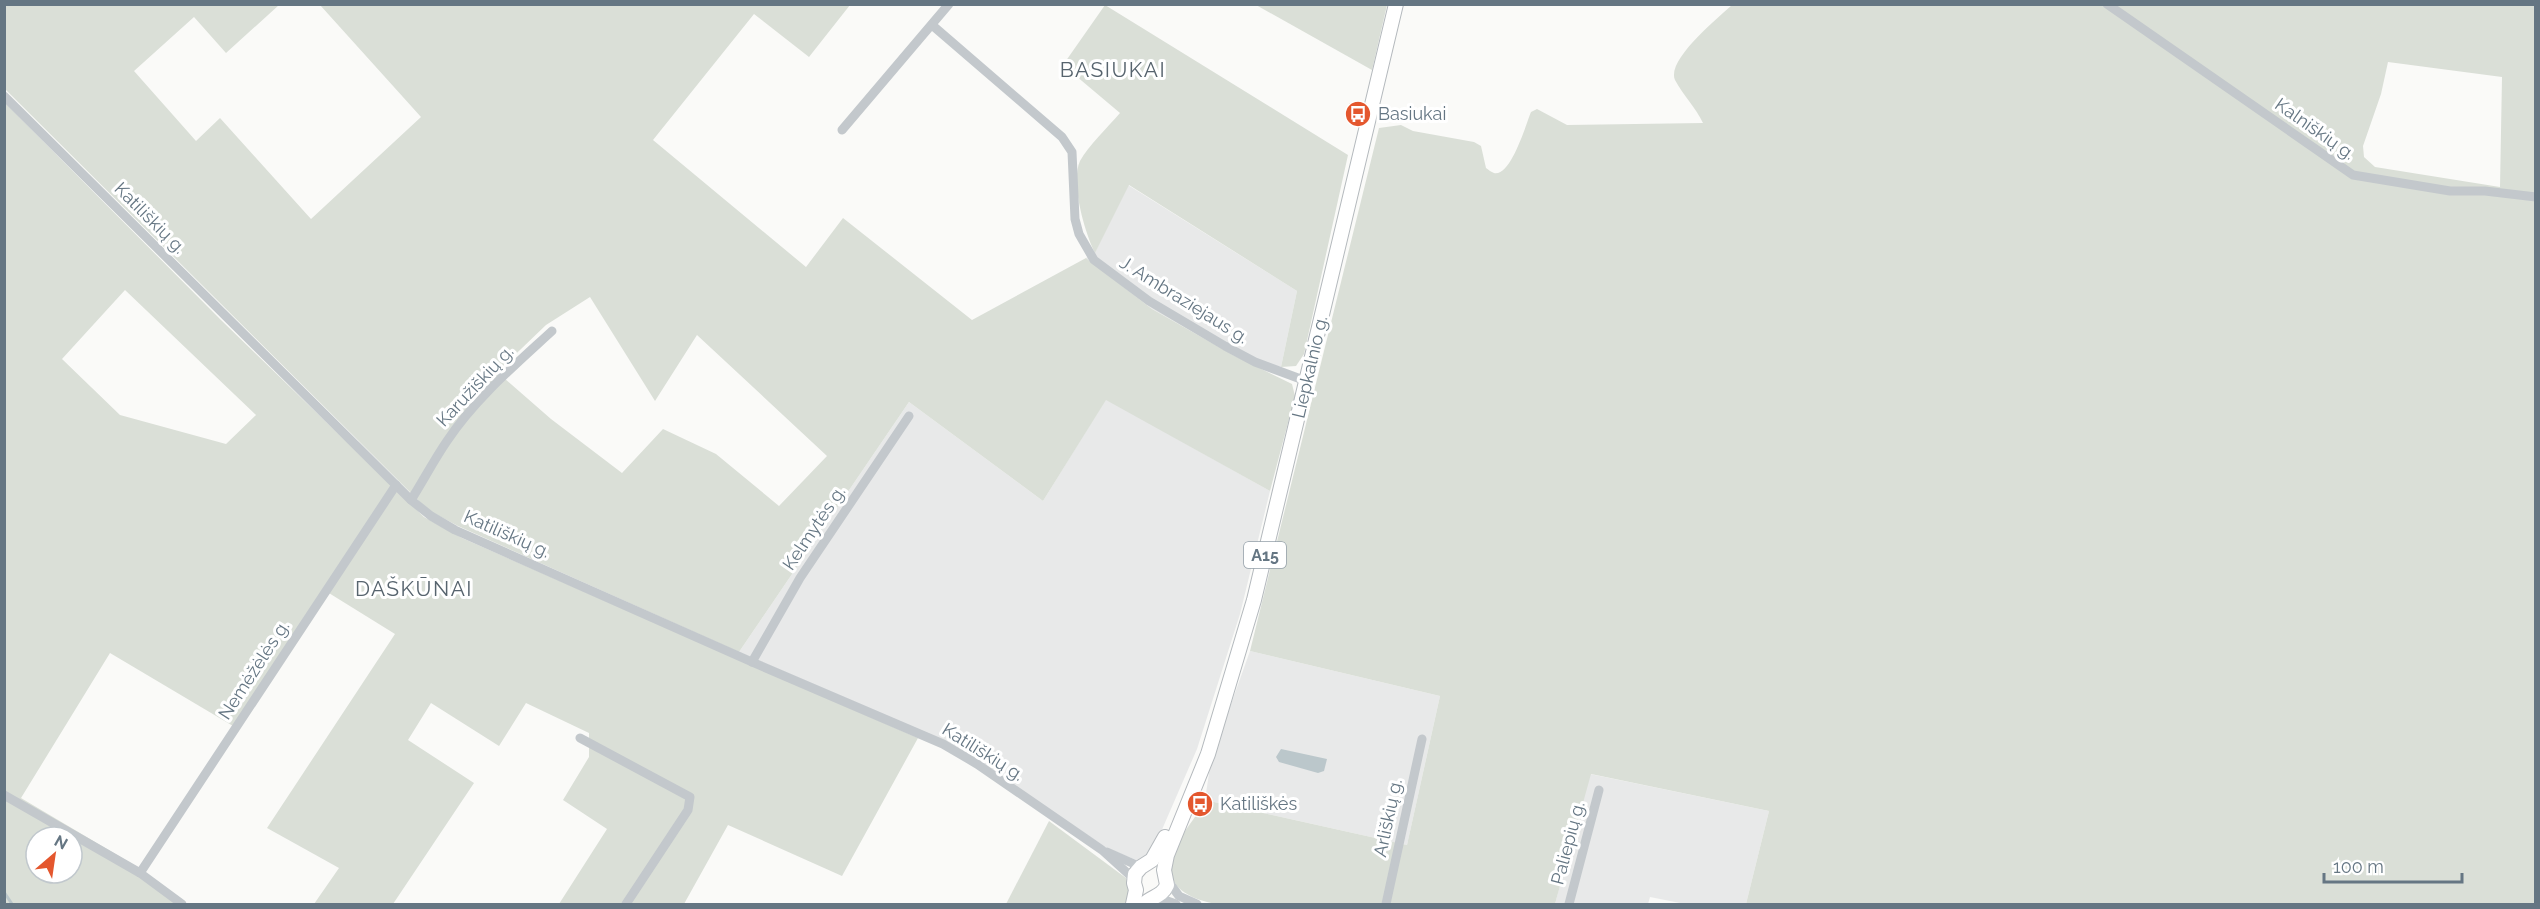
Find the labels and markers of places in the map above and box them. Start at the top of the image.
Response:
bus stop icon: Basiukai [1343,99,1373,129]
place label: Basiukai [1378,103,1446,124]
bus stop icon: Katiliškės [1185,789,1215,819]
place label: Katiliškės [1220,793,1297,814]

